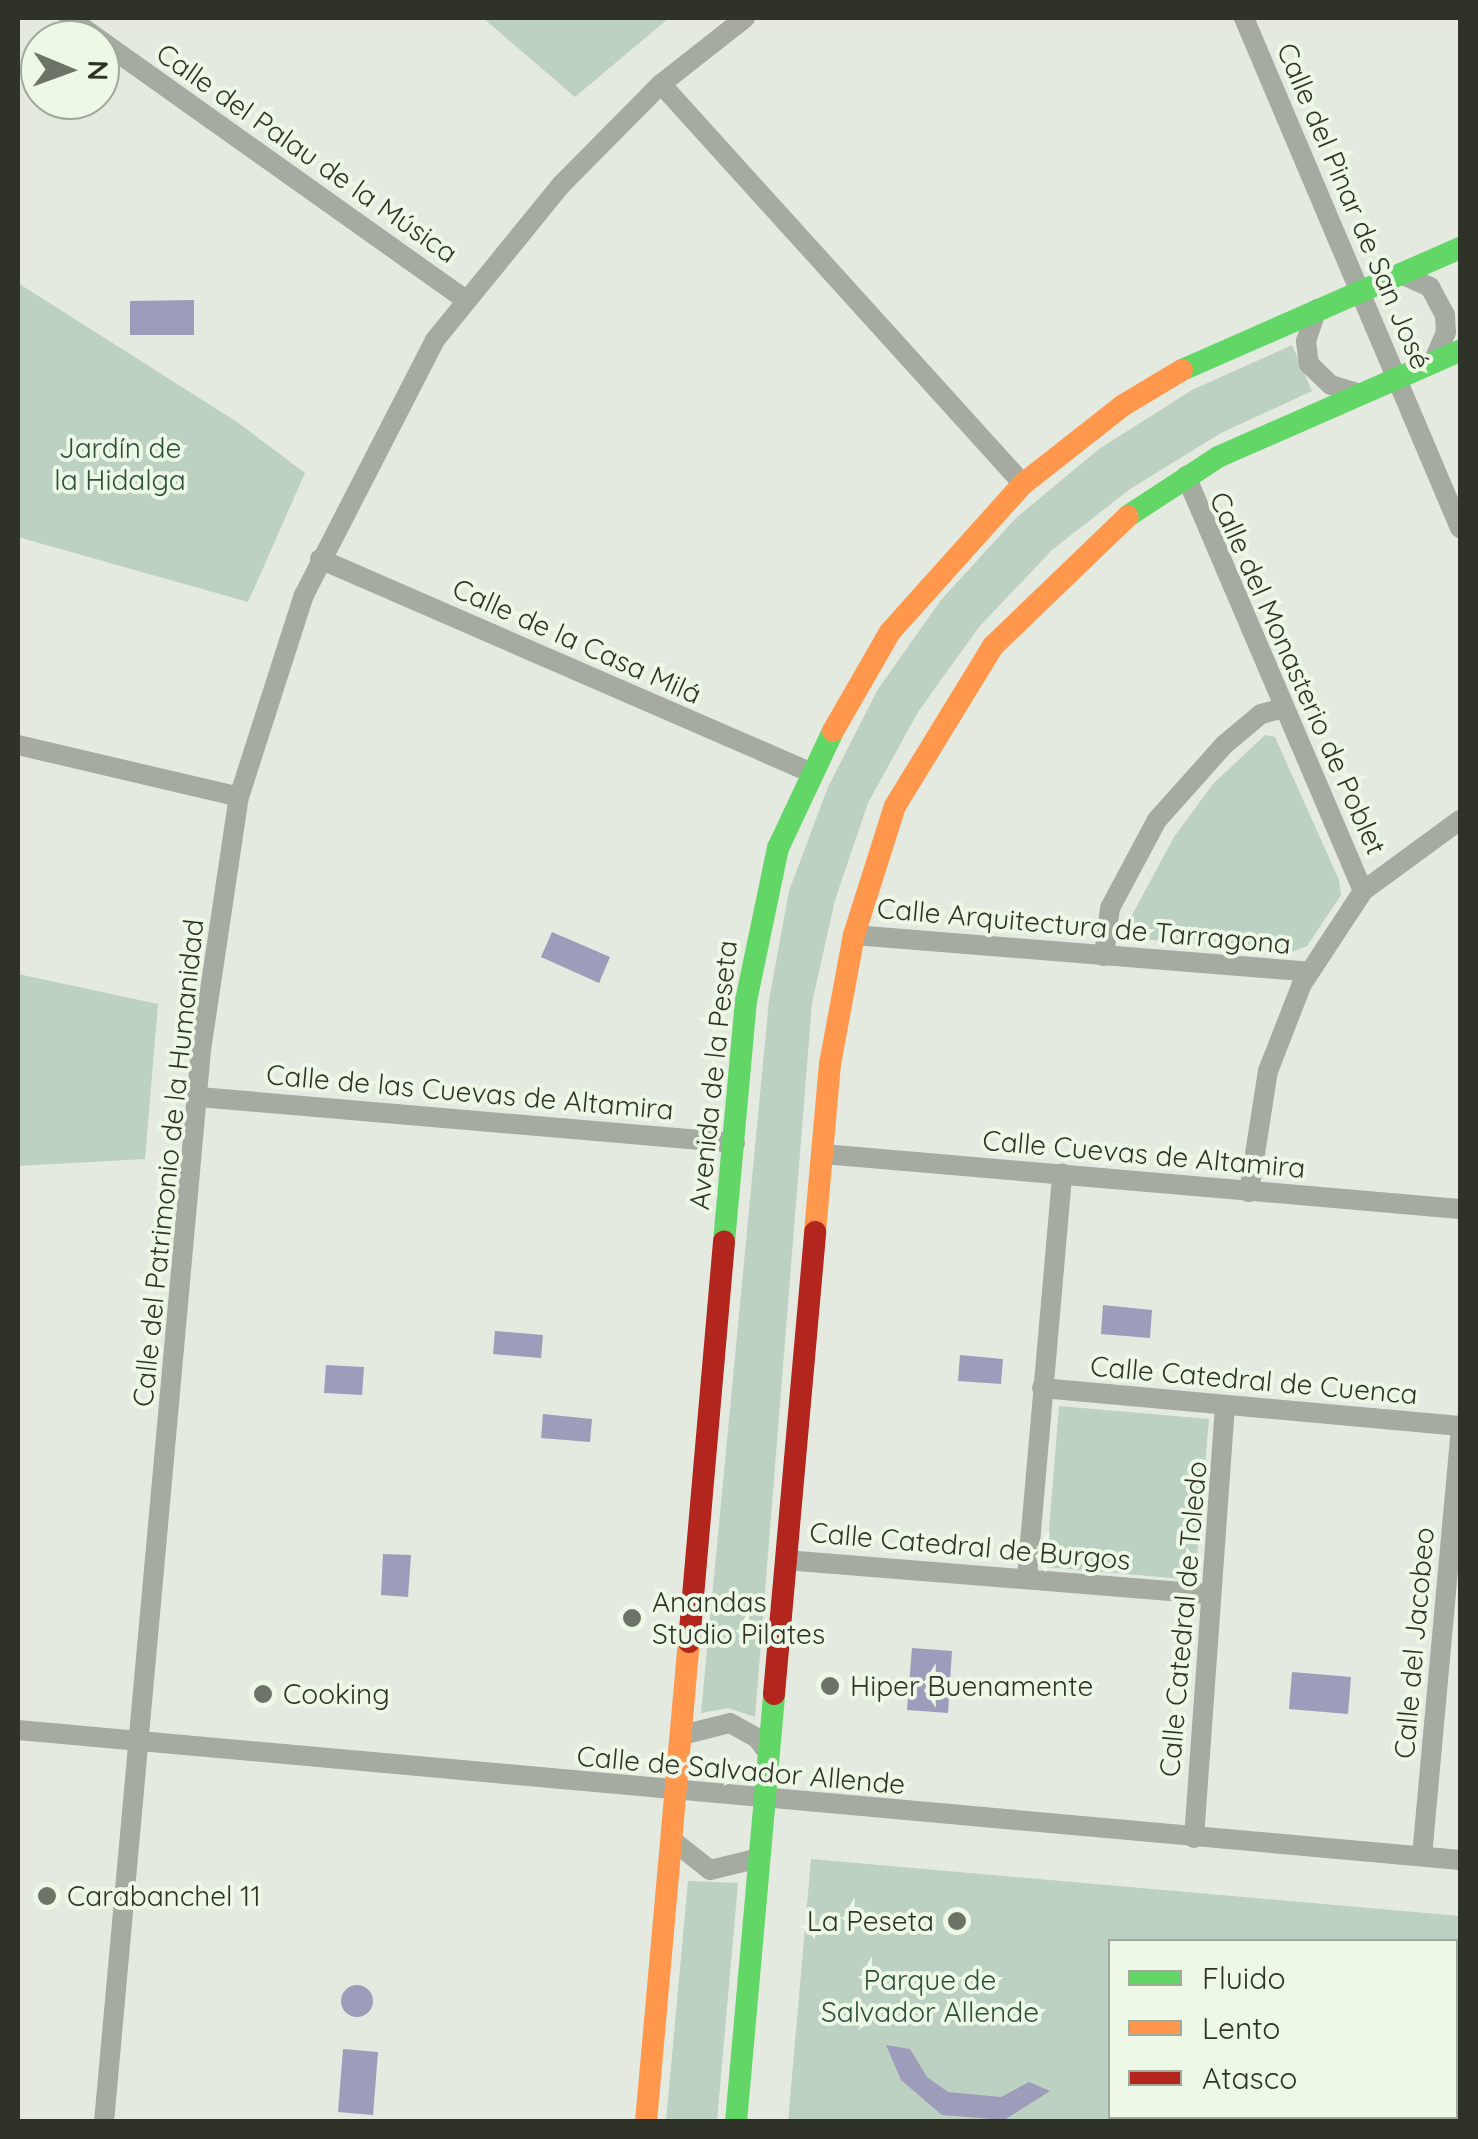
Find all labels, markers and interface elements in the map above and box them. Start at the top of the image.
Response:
north arrow [20,20,120,120]
street label: Calle del Palau de la Música [150,36,464,270]
street label: Calle del Pinar de San José [1270,38,1438,374]
text: N [81,60,116,81]
park label: Jardín de la Hidalga [54,431,186,497]
street label: Calle del Monasterio de Poblet [1203,487,1393,859]
street label: Calle de la Casa Milá [447,571,707,711]
street label: Calle Arquitectura de Tarragona [876,891,1292,961]
street label: Calle del Patrimonio de la Humanidad [126,917,210,1409]
street label: Avenida de la Peseta [682,939,744,1211]
street label: Calle de las Cuevas de Altamira [265,1057,675,1127]
street label: Calle Cuevas de Altamira [981,1123,1307,1185]
street label: Calle Catedral de Cuenca [1089,1349,1419,1411]
street label: Calle Catedral de Toledo [1152,1460,1214,1778]
street label: Calle Catedral de Burgos [808,1515,1132,1577]
street label: Calle del Jacobeo [1387,1526,1441,1760]
place label: Anandas Studio Pilates [652,1585,825,1651]
marker: Anandas Studio Pilates [621,1607,643,1629]
place label: Hiper Buenamente [850,1669,1093,1703]
marker: Hiper Buenamente [819,1675,841,1697]
place label: Cooking [283,1677,390,1711]
marker: Cooking [252,1683,274,1705]
street label: Calle de Salvador Allende [575,1739,907,1801]
place label: Carabanchel 11 [67,1879,261,1913]
marker: Carabanchel 11 [36,1885,58,1907]
place label: La Peseta [807,1904,934,1938]
marker: La Peseta [944,1908,970,1934]
legend [1108,1939,1458,2119]
text: Fluido [1202,1959,1286,1997]
park label: Parque de Salvador Allende [821,1963,1039,2029]
text: Lento [1202,2009,1280,2047]
text: Atasco [1202,2059,1297,2097]

